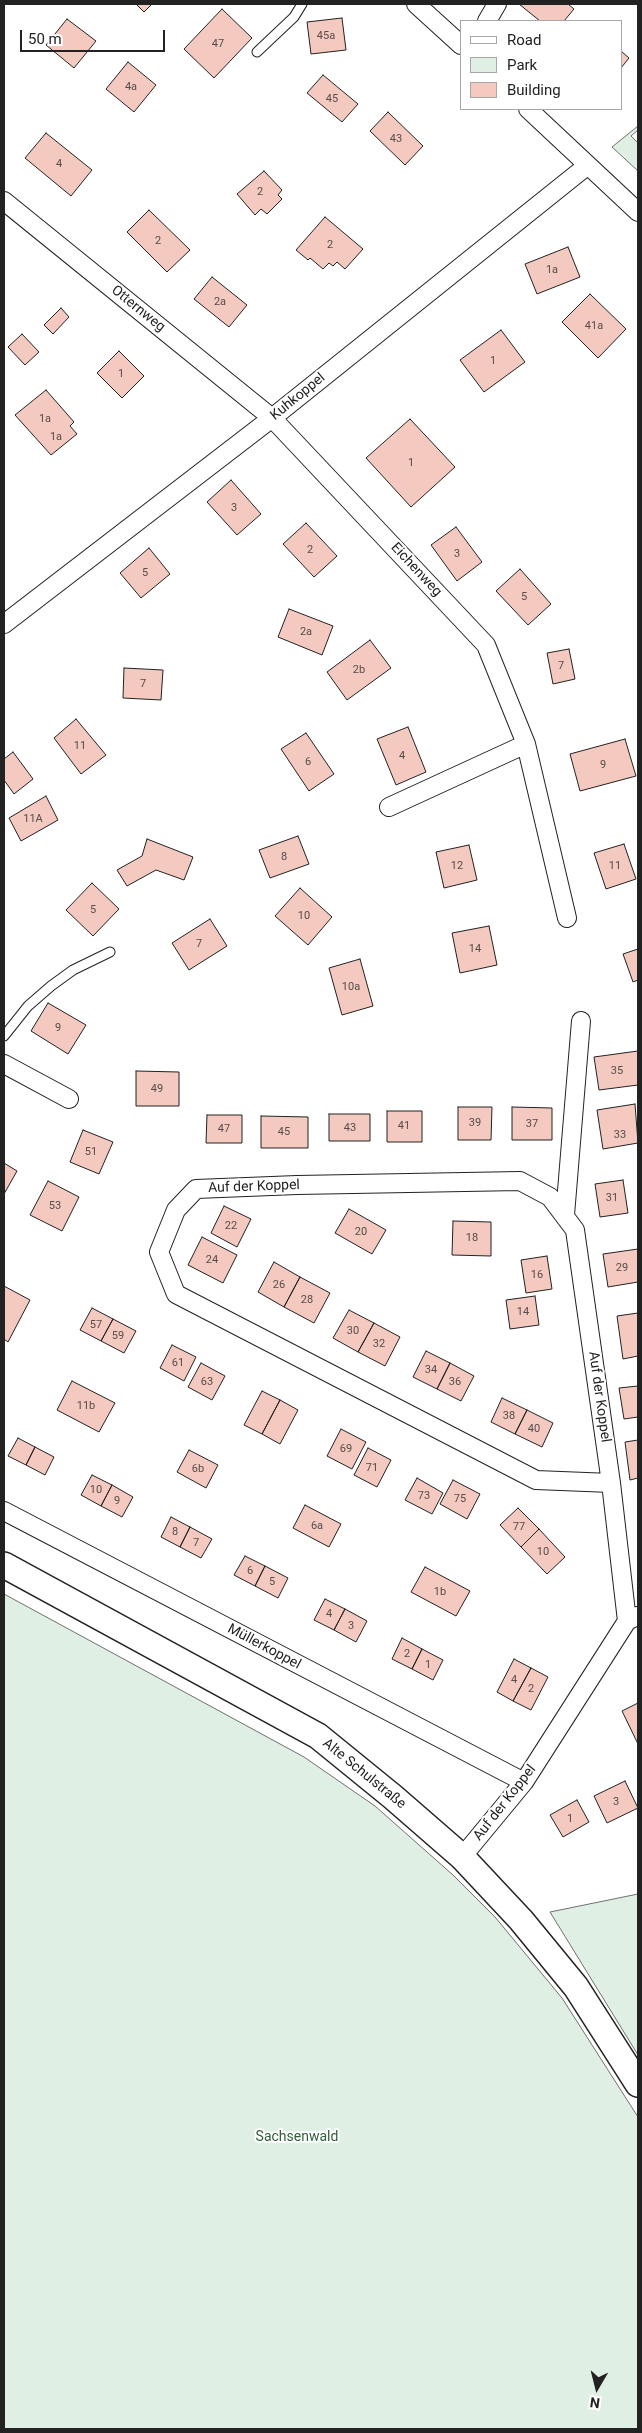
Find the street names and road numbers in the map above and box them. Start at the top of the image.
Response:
street label: Otternweg [108,282,168,336]
street label: Kuhkoppel [267,370,329,424]
street label: Eichenweg [387,540,445,600]
street label: Auf der Koppel [208,1177,300,1197]
street label: Auf der Koppel [584,1350,614,1444]
street label: Müllerkoppel [224,1621,304,1673]
street label: Alte Schulstraße [319,1735,409,1813]
street label: Auf der Koppel [470,1762,540,1844]

